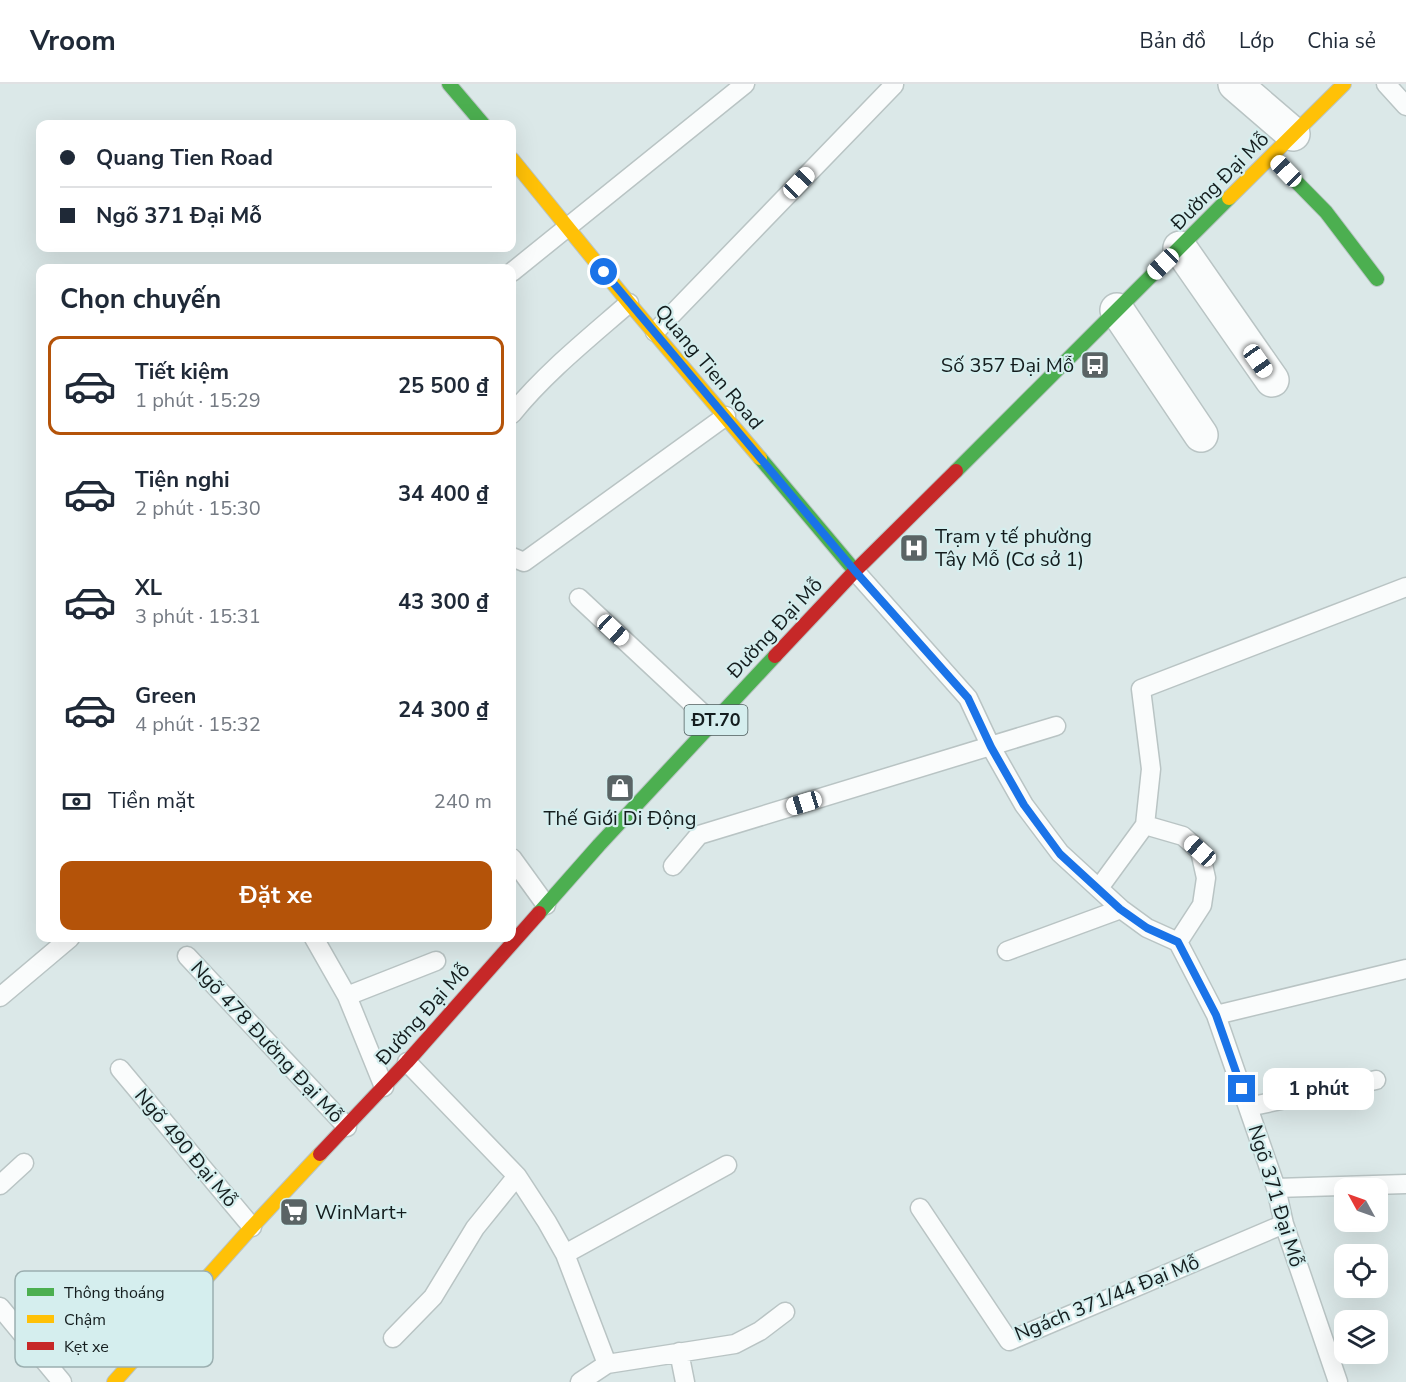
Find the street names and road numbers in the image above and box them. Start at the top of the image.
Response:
street label: Đường Đại Mỗ [1164,126,1275,237]
street label: Quang Tien Road [649,299,769,435]
street label: Đường Đại Mỗ [721,572,829,685]
road number: ĐT.70 [684,705,748,735]
street label: Ngõ 478 Đường Đại Mỗ [185,955,349,1129]
street label: Đường Đại Mỗ [369,957,476,1072]
street label: Ngõ 490 Đại Mỗ [128,1083,244,1213]
street label: Ngõ 371 Đại Mỗ [1242,1122,1310,1270]
street label: Ngách 371/44 Đại Mỗ [1011,1249,1203,1347]

